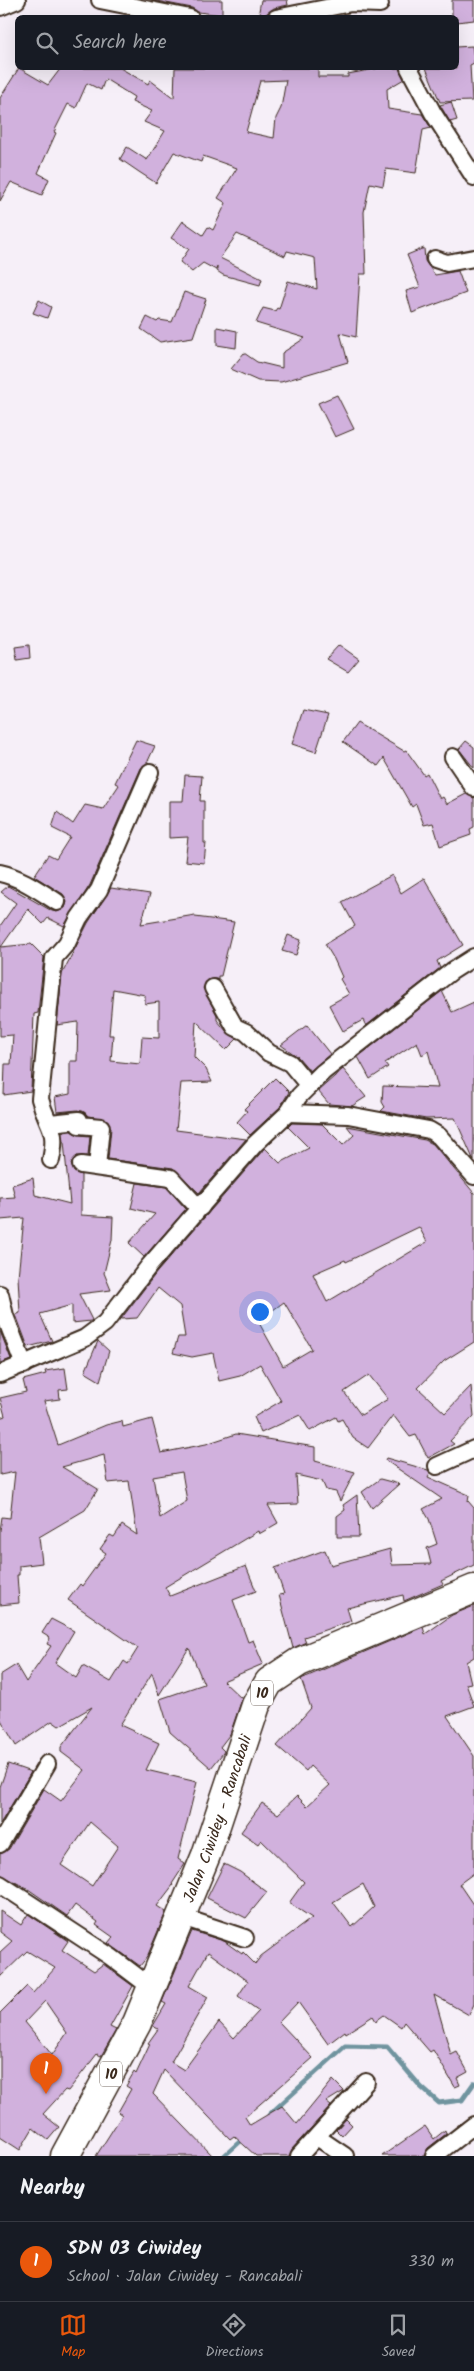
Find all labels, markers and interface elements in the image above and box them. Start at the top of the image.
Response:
search box [15,15,459,70]
text: Search here [73,28,167,58]
icon: search [33,29,61,57]
your location [247,1299,273,1325]
road number: 10 [251,1680,273,1706]
street label: Jalan Ciwidey - Rancabali [177,1731,260,1906]
pin: 1 [30,2053,62,2094]
road number: 10 [100,2062,122,2086]
text: Nearby [20,2172,85,2205]
text: SDN 03 Ciwidey [67,2234,201,2264]
text: 1 [34,2249,38,2274]
text: 330 m [409,2249,454,2274]
text: School · Jalan Ciwidey - Rancabali [67,2264,302,2289]
tab: Map [59,2311,87,2363]
tab: Directions [205,2311,263,2363]
tab: Saved [382,2311,415,2363]

